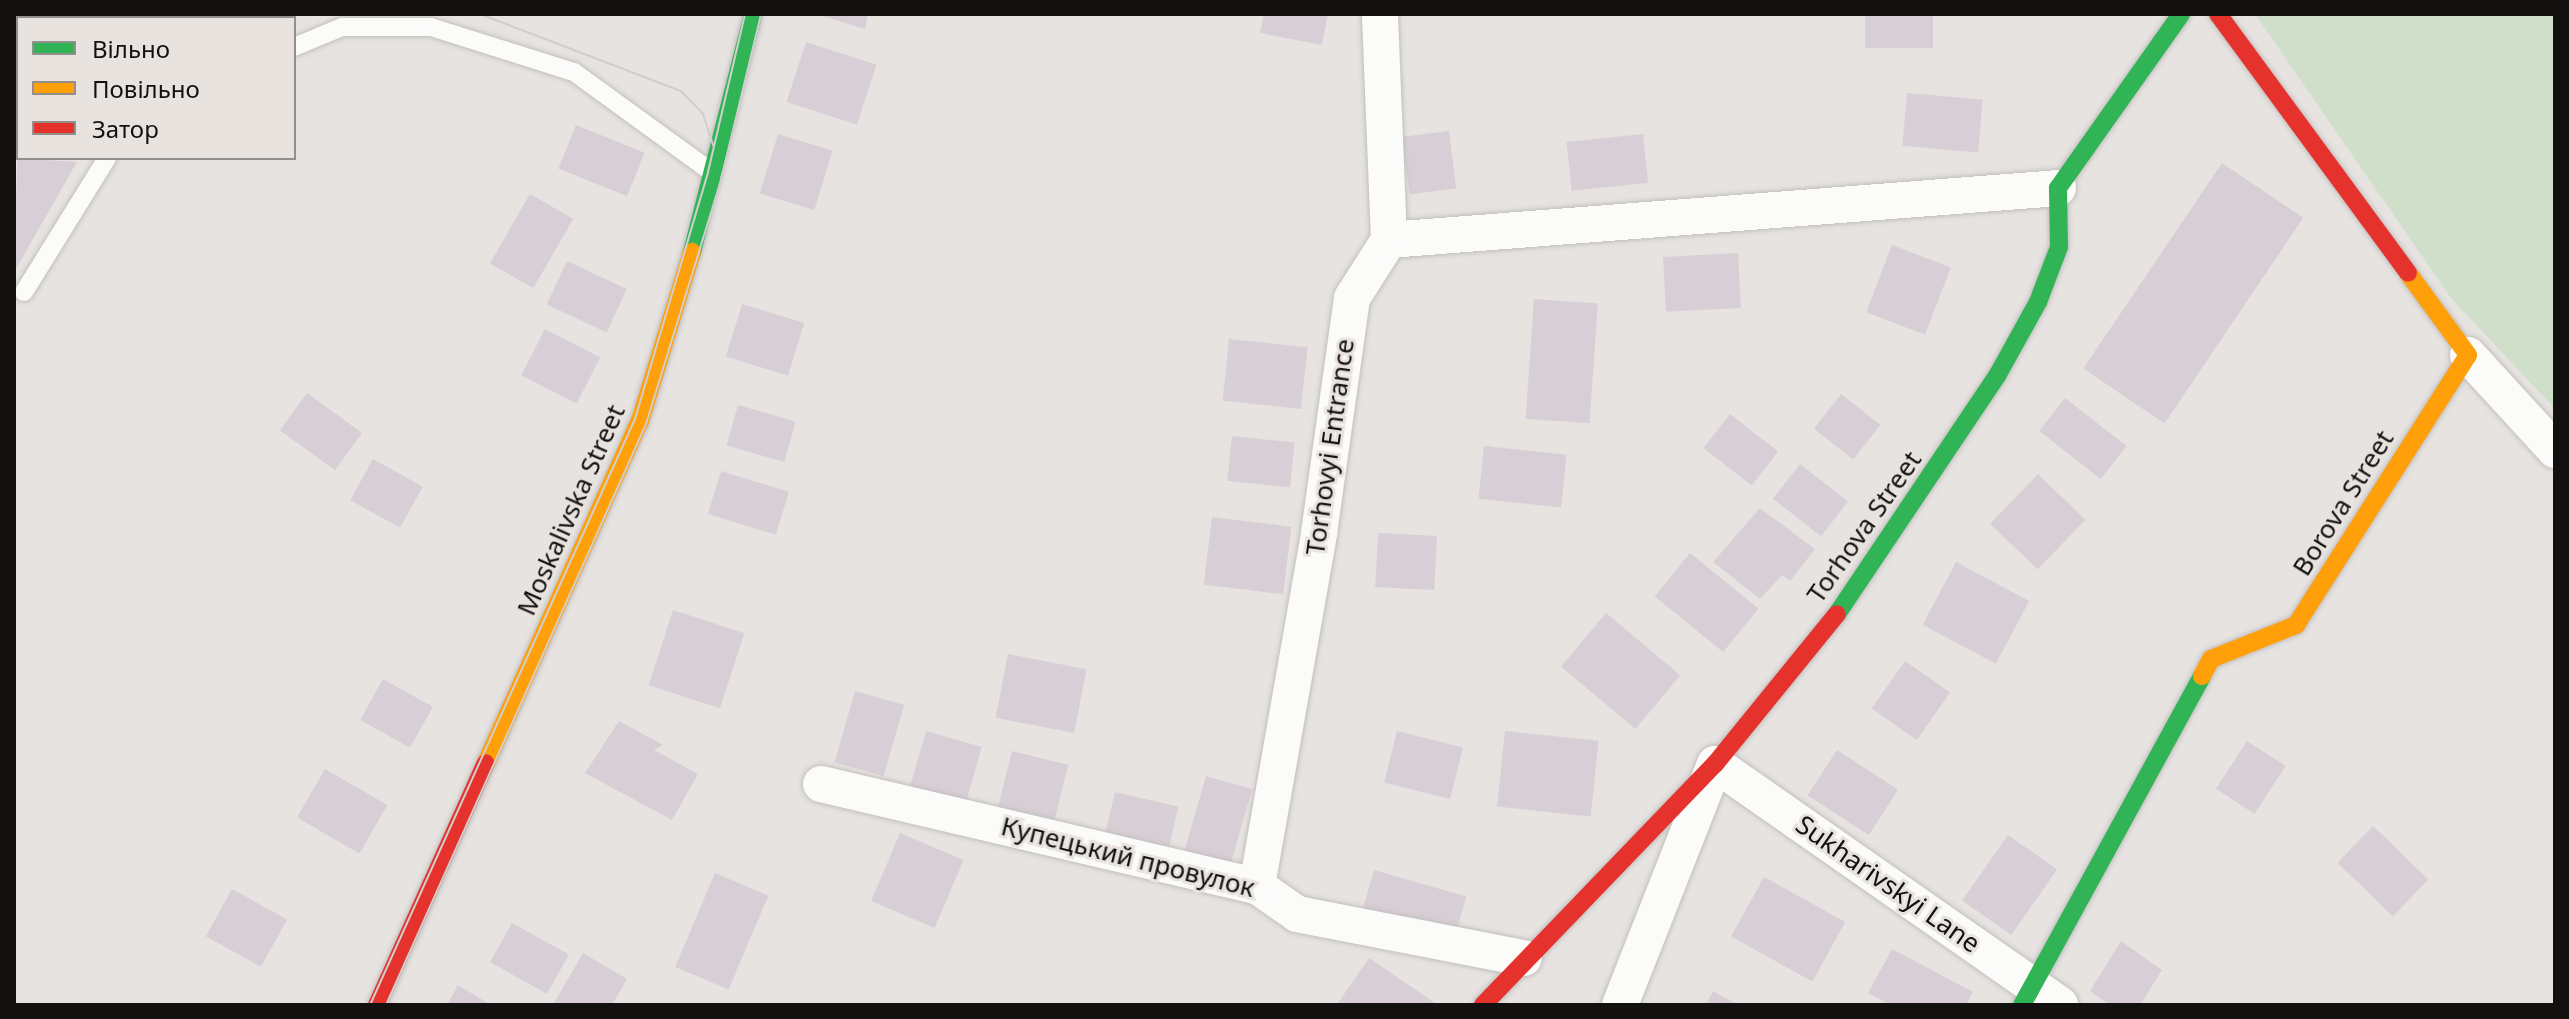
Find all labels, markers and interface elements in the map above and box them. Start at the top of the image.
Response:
legend [16,16,296,160]
text: Вільно [92,32,170,65]
text: Повільно [92,72,200,105]
text: Затор [92,112,159,145]
street label: Torhovyi Entrance [1299,337,1361,557]
street label: Moskalivska Street [511,400,631,620]
street label: Borova Street [2286,425,2400,581]
street label: Torhova Street [1800,445,1928,609]
street label: Sukharivskyi Lane [1790,809,1986,959]
street label: Купецький провулок [998,810,1258,904]

